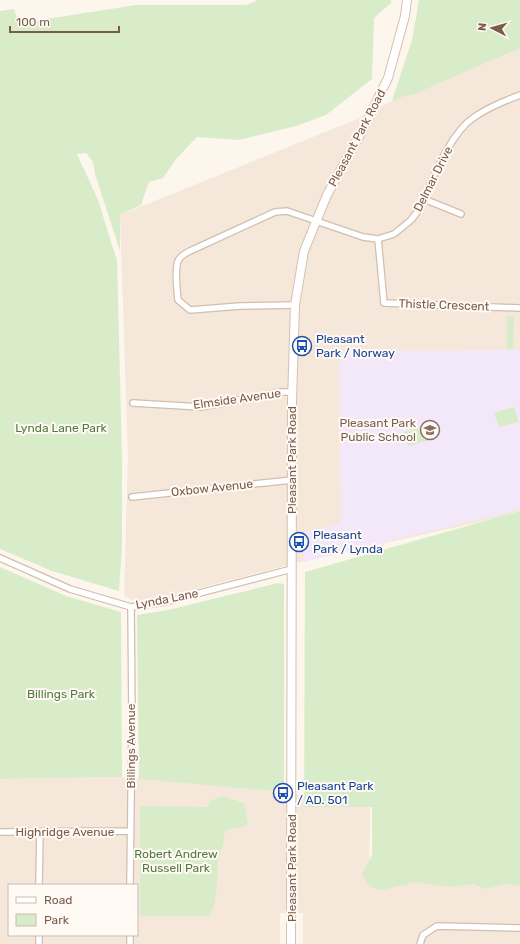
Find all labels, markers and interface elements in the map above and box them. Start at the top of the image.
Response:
scale bar [10,8,119,34]
north arrow [472,8,512,48]
text: 100 m [16,15,50,29]
text: N [476,22,489,32]
street label: Pleasant Park Road [326,87,388,189]
street label: Delmar Drive [411,144,456,214]
street label: Thistle Crescent [398,296,490,314]
place label: Pleasant Park / Norway [316,332,395,360]
bus stop icon: Pleasant Park / Norway [291,335,313,357]
street label: Elmside Avenue [192,386,282,412]
street label: Pleasant Park Road [285,406,299,514]
place label: Pleasant Park Public School [340,416,417,444]
school or university icon: Pleasant Park Public School [419,419,441,441]
park label: Lynda Lane Park [15,421,108,435]
street label: Oxbow Avenue [170,477,254,499]
place label: Pleasant Park / Lynda [313,528,383,556]
bus stop icon: Pleasant Park / Lynda [288,531,310,553]
street label: Lynda Lane [134,586,200,612]
park label: Billings Park [27,687,96,701]
street label: Billings Avenue [124,703,138,788]
place label: Pleasant Park / AD. 501 [297,779,374,807]
bus stop icon: Pleasant Park / AD. 501 [272,782,294,804]
street label: Pleasant Park Road [285,814,299,922]
street label: Highridge Avenue [15,825,115,839]
park label: Robert Andrew Russell Park [134,847,218,875]
legend [8,884,138,936]
text: Road [44,893,72,907]
text: Park [44,913,70,927]

